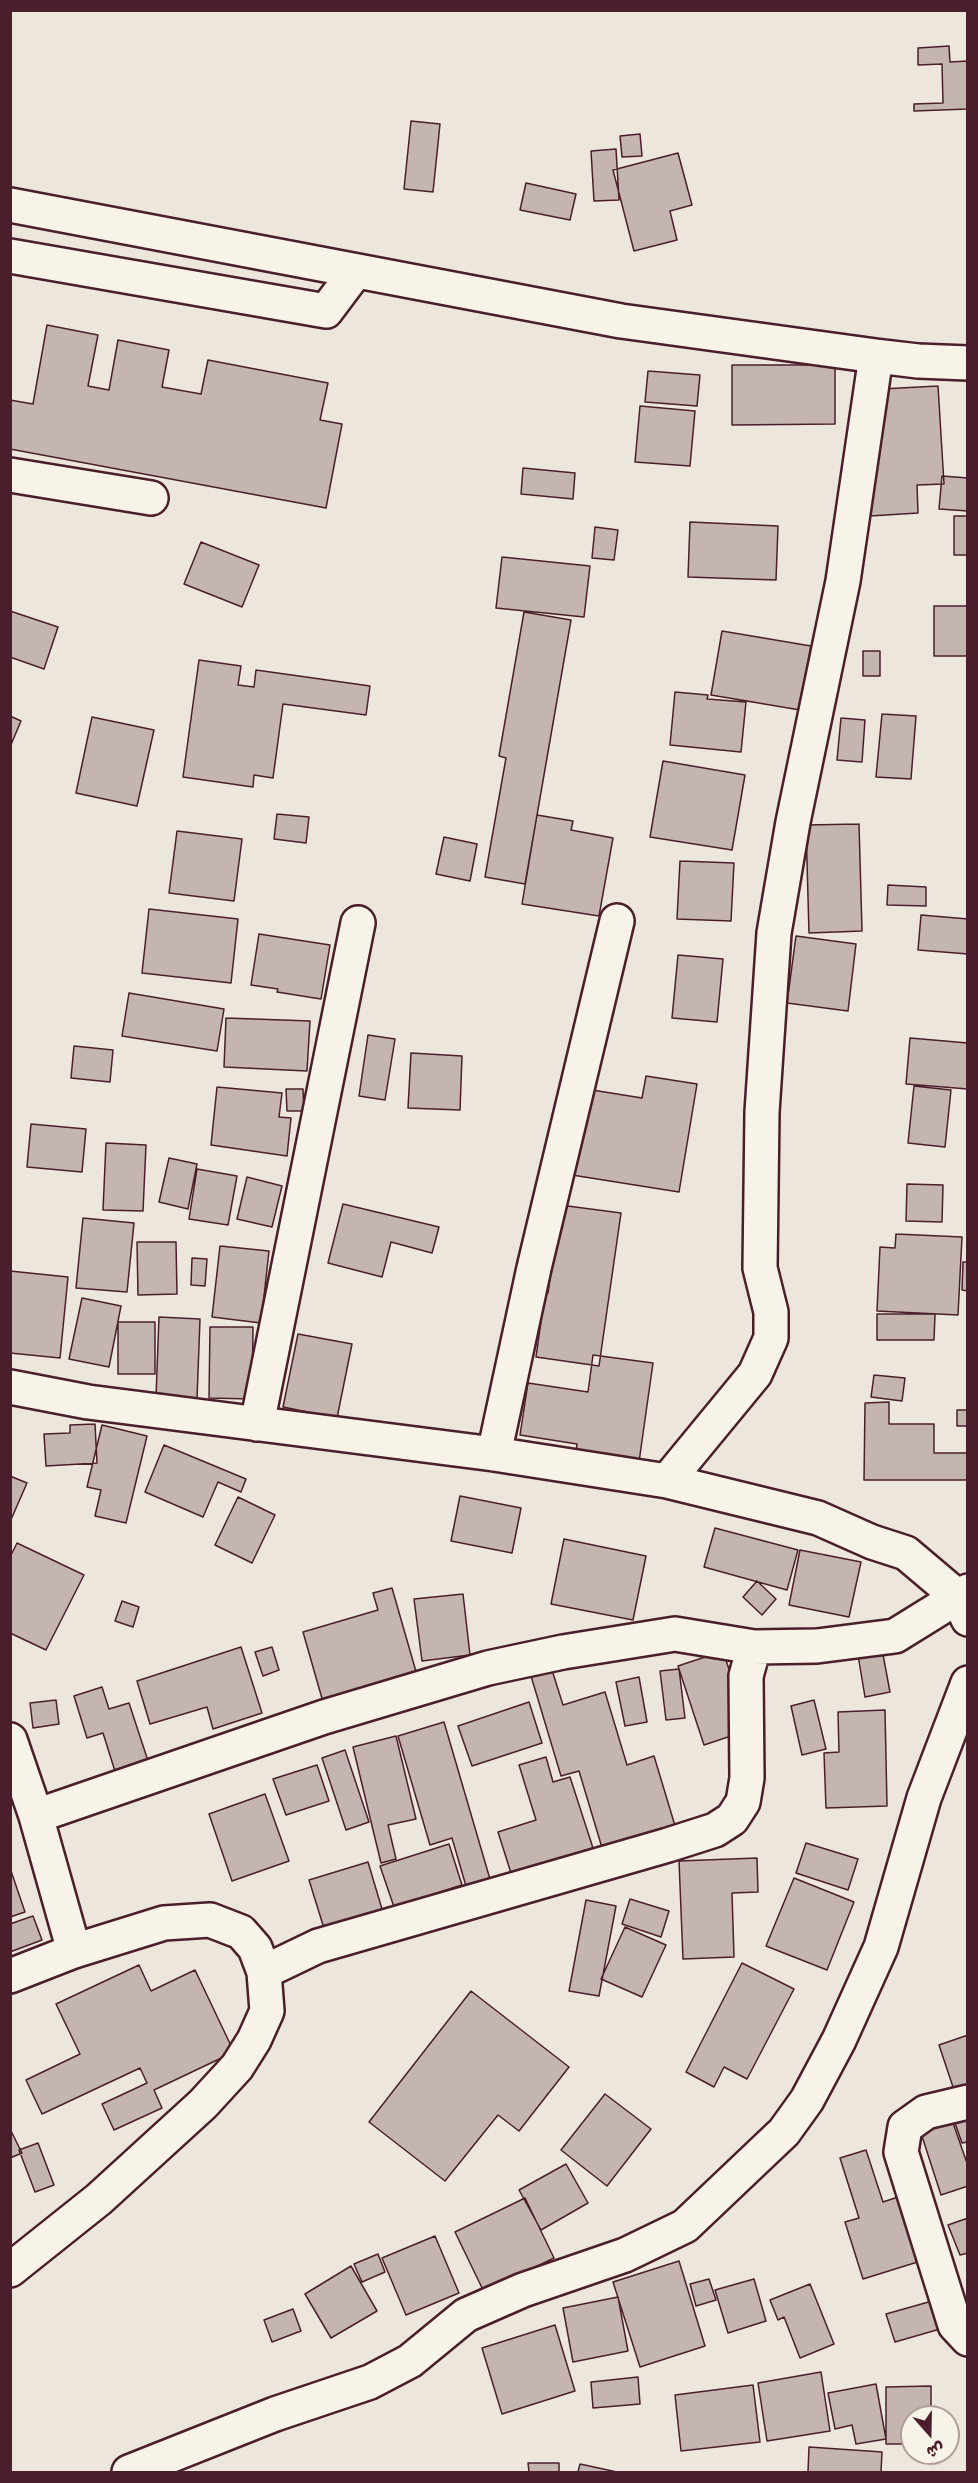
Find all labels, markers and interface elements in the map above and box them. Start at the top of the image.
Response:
north arrow [900,2405,960,2465]
text: ش [924,2438,947,2462]

